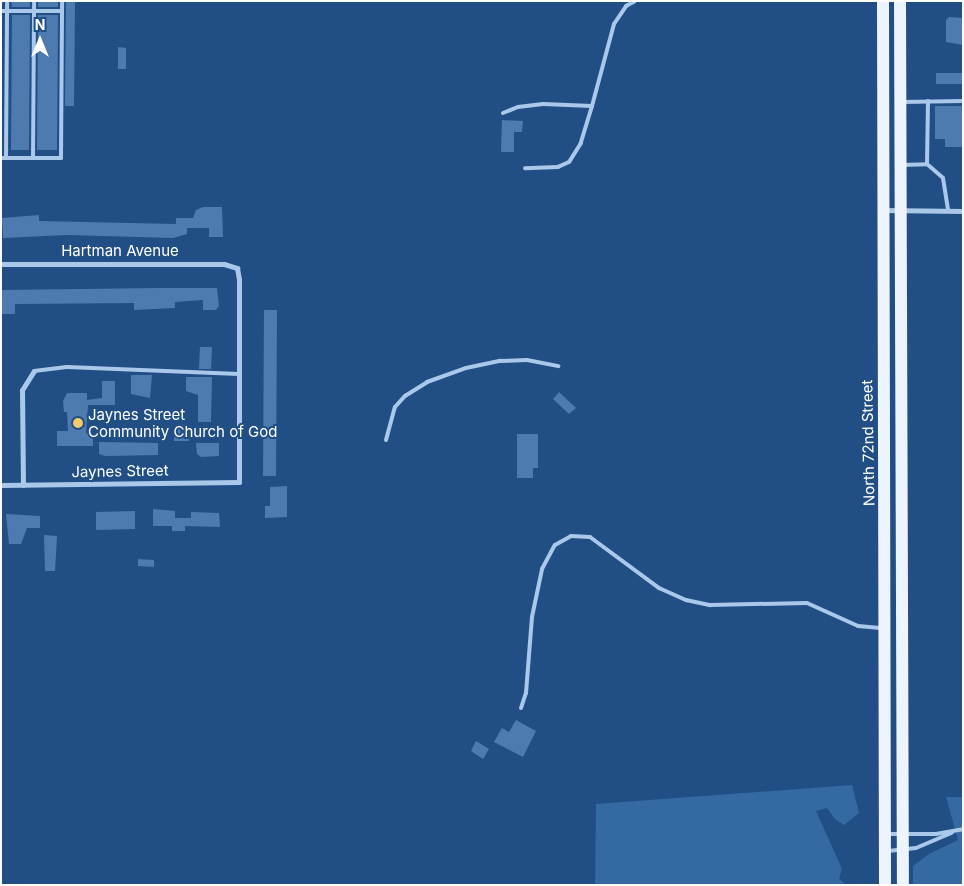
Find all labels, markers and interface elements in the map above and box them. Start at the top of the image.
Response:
north arrow [15,15,65,65]
text: N [35,16,45,33]
street label: Hartman Avenue [61,242,179,260]
street label: North 72nd Street [858,380,878,506]
place label: Jaynes Street Community Church of God [88,405,277,440]
marker: Jaynes Street Community Church of God [72,417,84,429]
street label: Jaynes Street [71,461,169,481]

